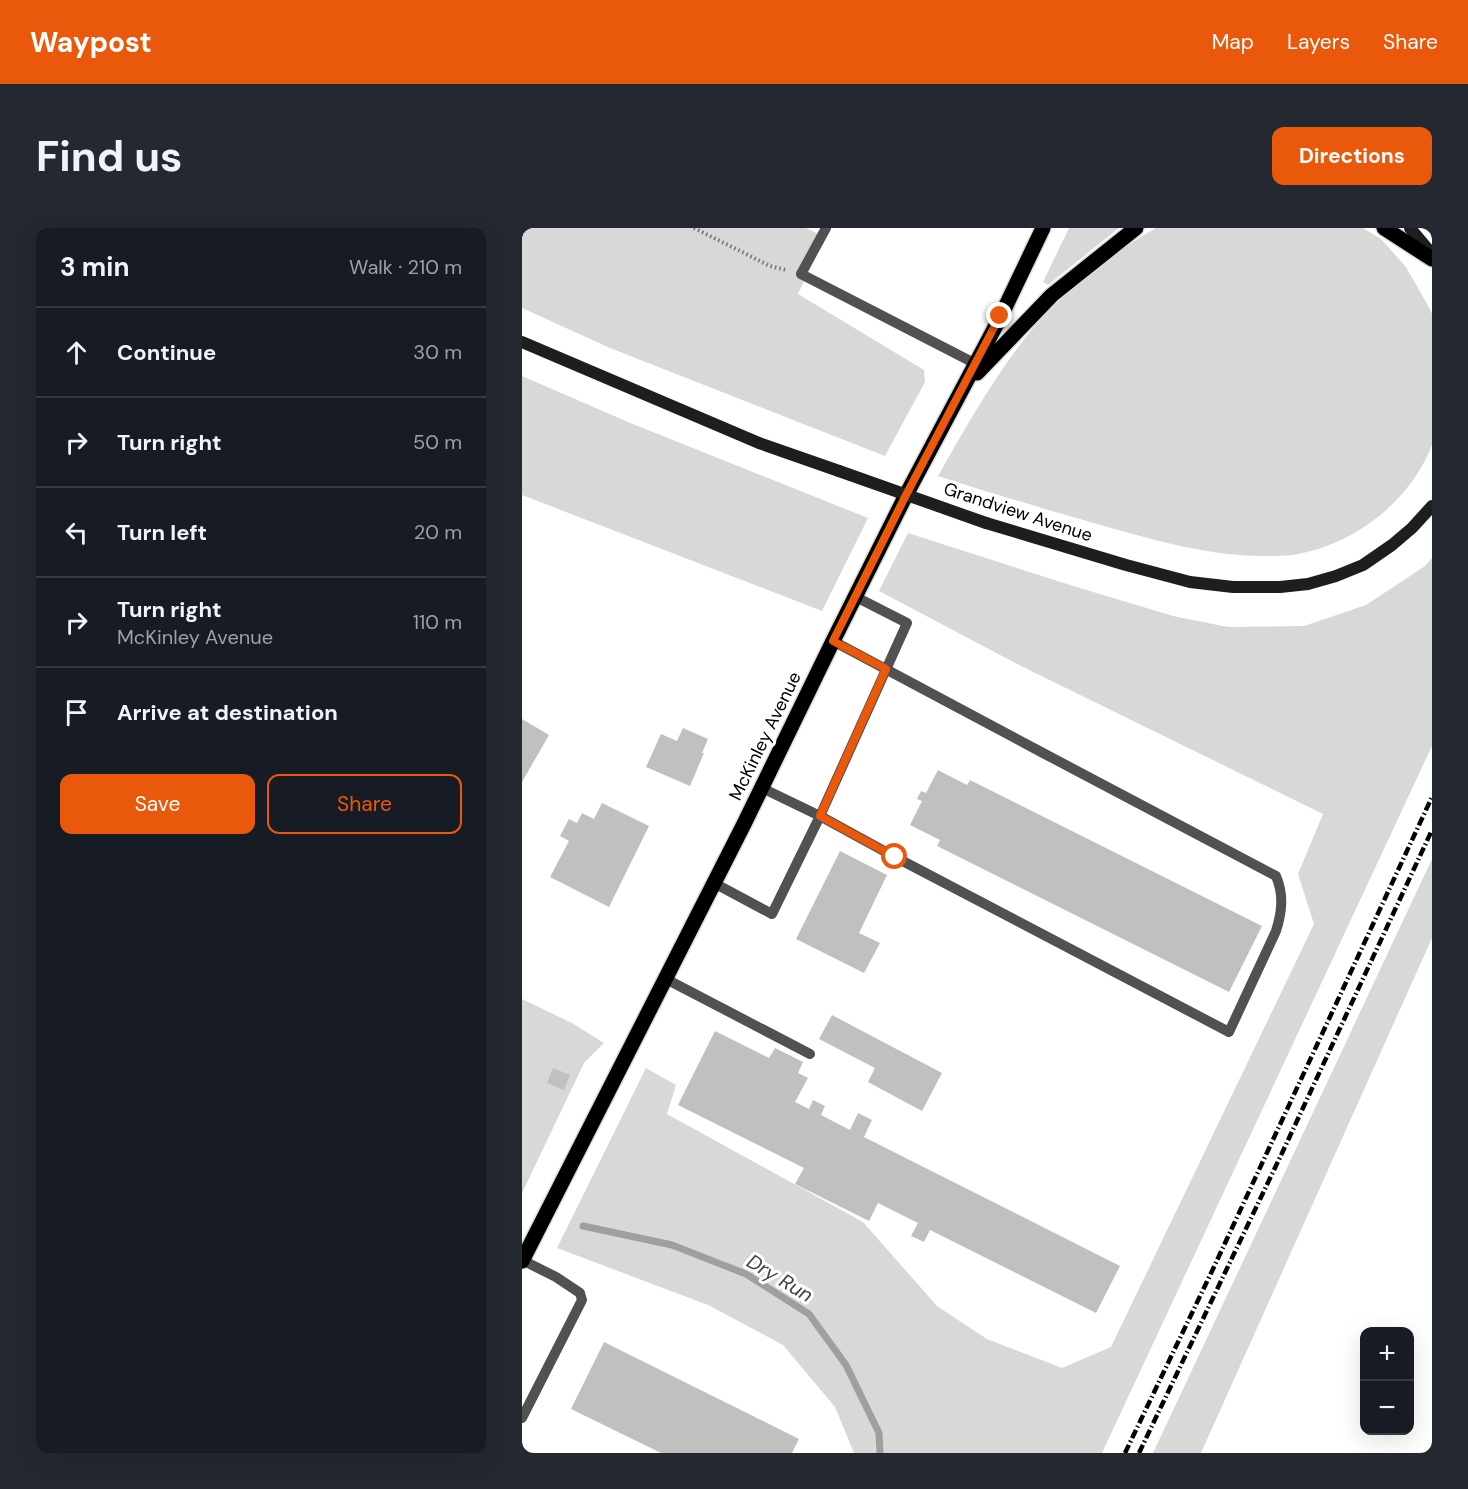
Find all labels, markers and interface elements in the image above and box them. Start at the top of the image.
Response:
text: Waypost [30,24,152,61]
text: Map [1212,28,1254,56]
text: Layers [1287,28,1350,56]
text: Share [1383,28,1438,56]
button: Directions [1272,127,1432,185]
text: Find us [36,129,182,184]
text: 3 min [60,250,129,284]
text: Walk · 210 m [349,254,462,280]
route end [986,302,1012,328]
icon: ahead [60,336,93,369]
text: Continue [117,338,216,367]
text: 30 m [413,339,462,365]
icon: right [60,426,93,459]
text: Turn right [117,428,222,457]
text: 50 m [413,429,462,455]
street label: Grandview Avenue [941,477,1095,547]
icon: left [60,516,93,549]
text: Turn left [117,518,207,547]
text: 20 m [414,519,462,545]
text: Turn right [117,595,222,624]
icon: right [60,606,93,639]
text: 110 m [413,609,462,635]
text: McKinley Avenue [117,624,273,650]
street label: McKinley Avenue [723,668,807,804]
icon: arrive [60,696,93,729]
text: Arrive at destination [117,698,338,727]
button: Save [60,774,255,834]
button: Share [267,774,462,834]
route start [881,843,907,869]
water label: Dry Run [742,1248,818,1308]
map controls [1360,1327,1414,1435]
button: + [1360,1327,1414,1381]
button: − [1360,1381,1414,1435]

